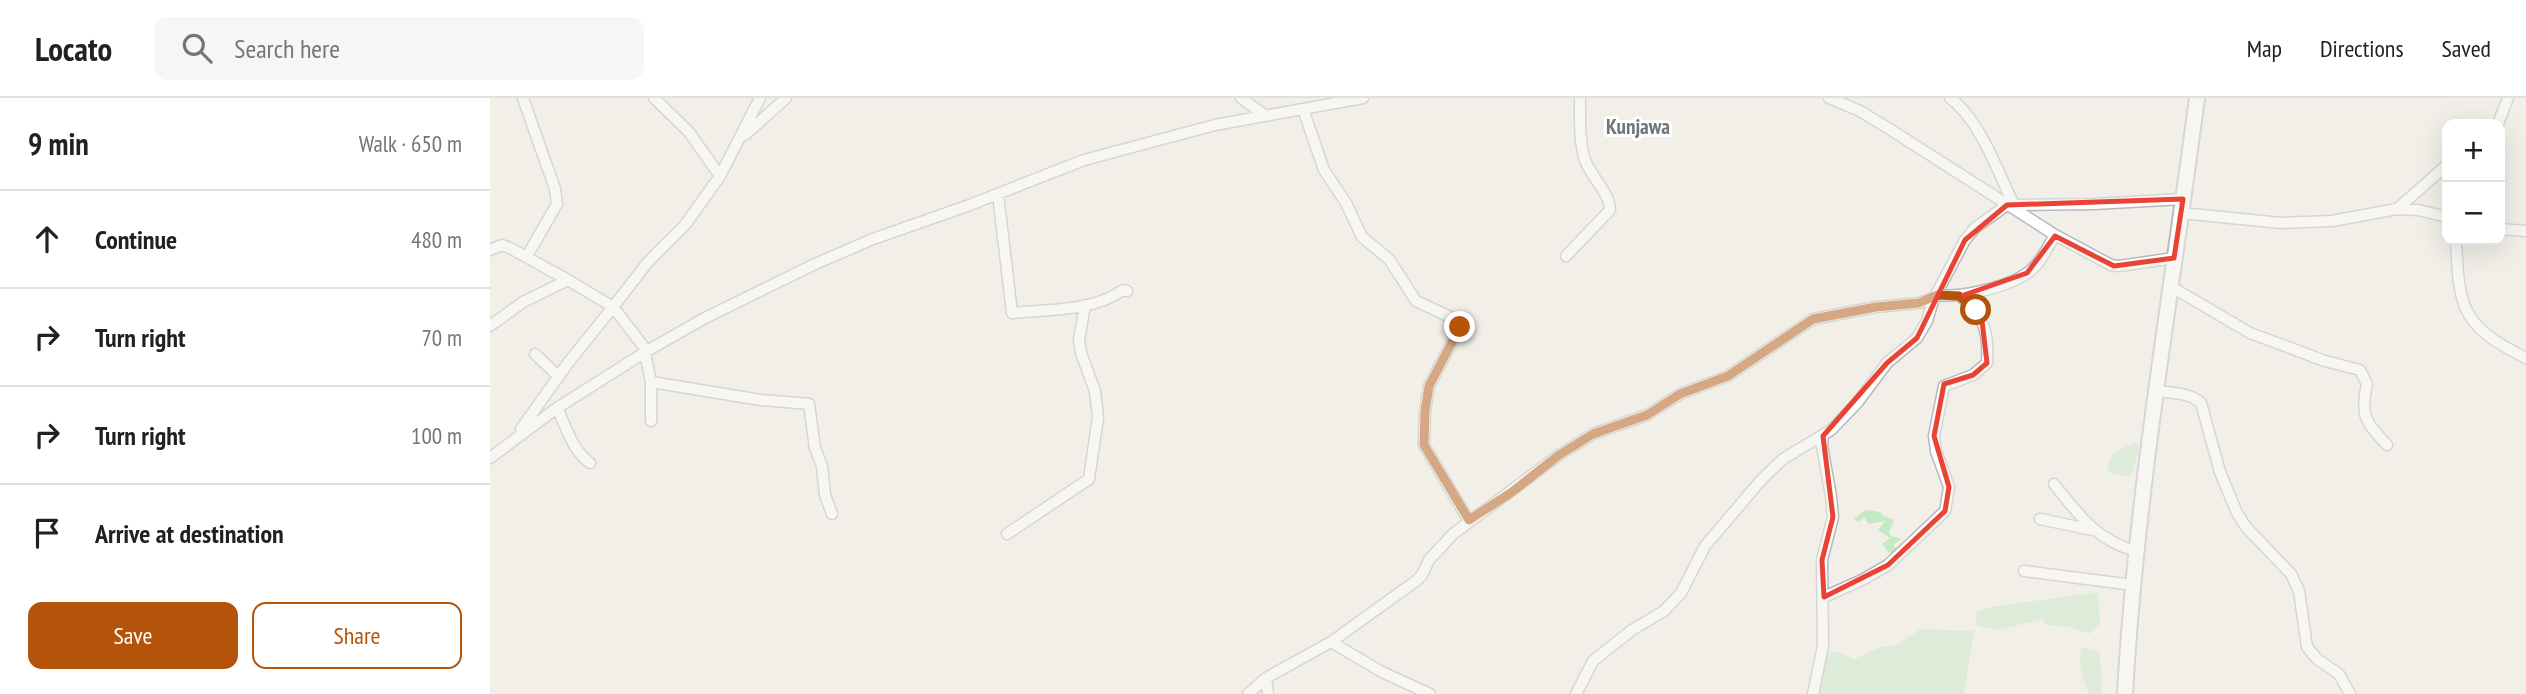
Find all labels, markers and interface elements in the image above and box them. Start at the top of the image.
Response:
search box [154,17,644,80]
text: Locato [35,27,112,70]
icon: search [178,29,216,67]
text: Search here [234,32,340,65]
text: Map [2247,33,2282,64]
text: Directions [2320,33,2404,64]
text: Saved [2442,33,2491,64]
district label: Kunjawa [1606,113,1670,140]
map controls [2442,119,2505,245]
button: + [2442,119,2505,182]
text: 9 min [28,124,89,163]
text: Walk · 650 m [359,129,462,158]
button: − [2442,182,2505,245]
icon: ahead [28,220,66,258]
text: Continue [95,223,177,256]
text: 480 m [411,225,462,254]
route start [1960,294,1991,325]
route end [1444,311,1475,342]
icon: right [28,318,66,356]
text: Turn right [95,321,186,354]
text: 70 m [421,323,462,352]
icon: right [28,416,66,454]
text: Turn right [95,419,186,452]
text: 100 m [411,421,462,450]
icon: arrive [28,514,66,552]
text: Arrive at destination [95,517,284,550]
button: Save [28,602,238,669]
button: Share [252,602,462,669]

